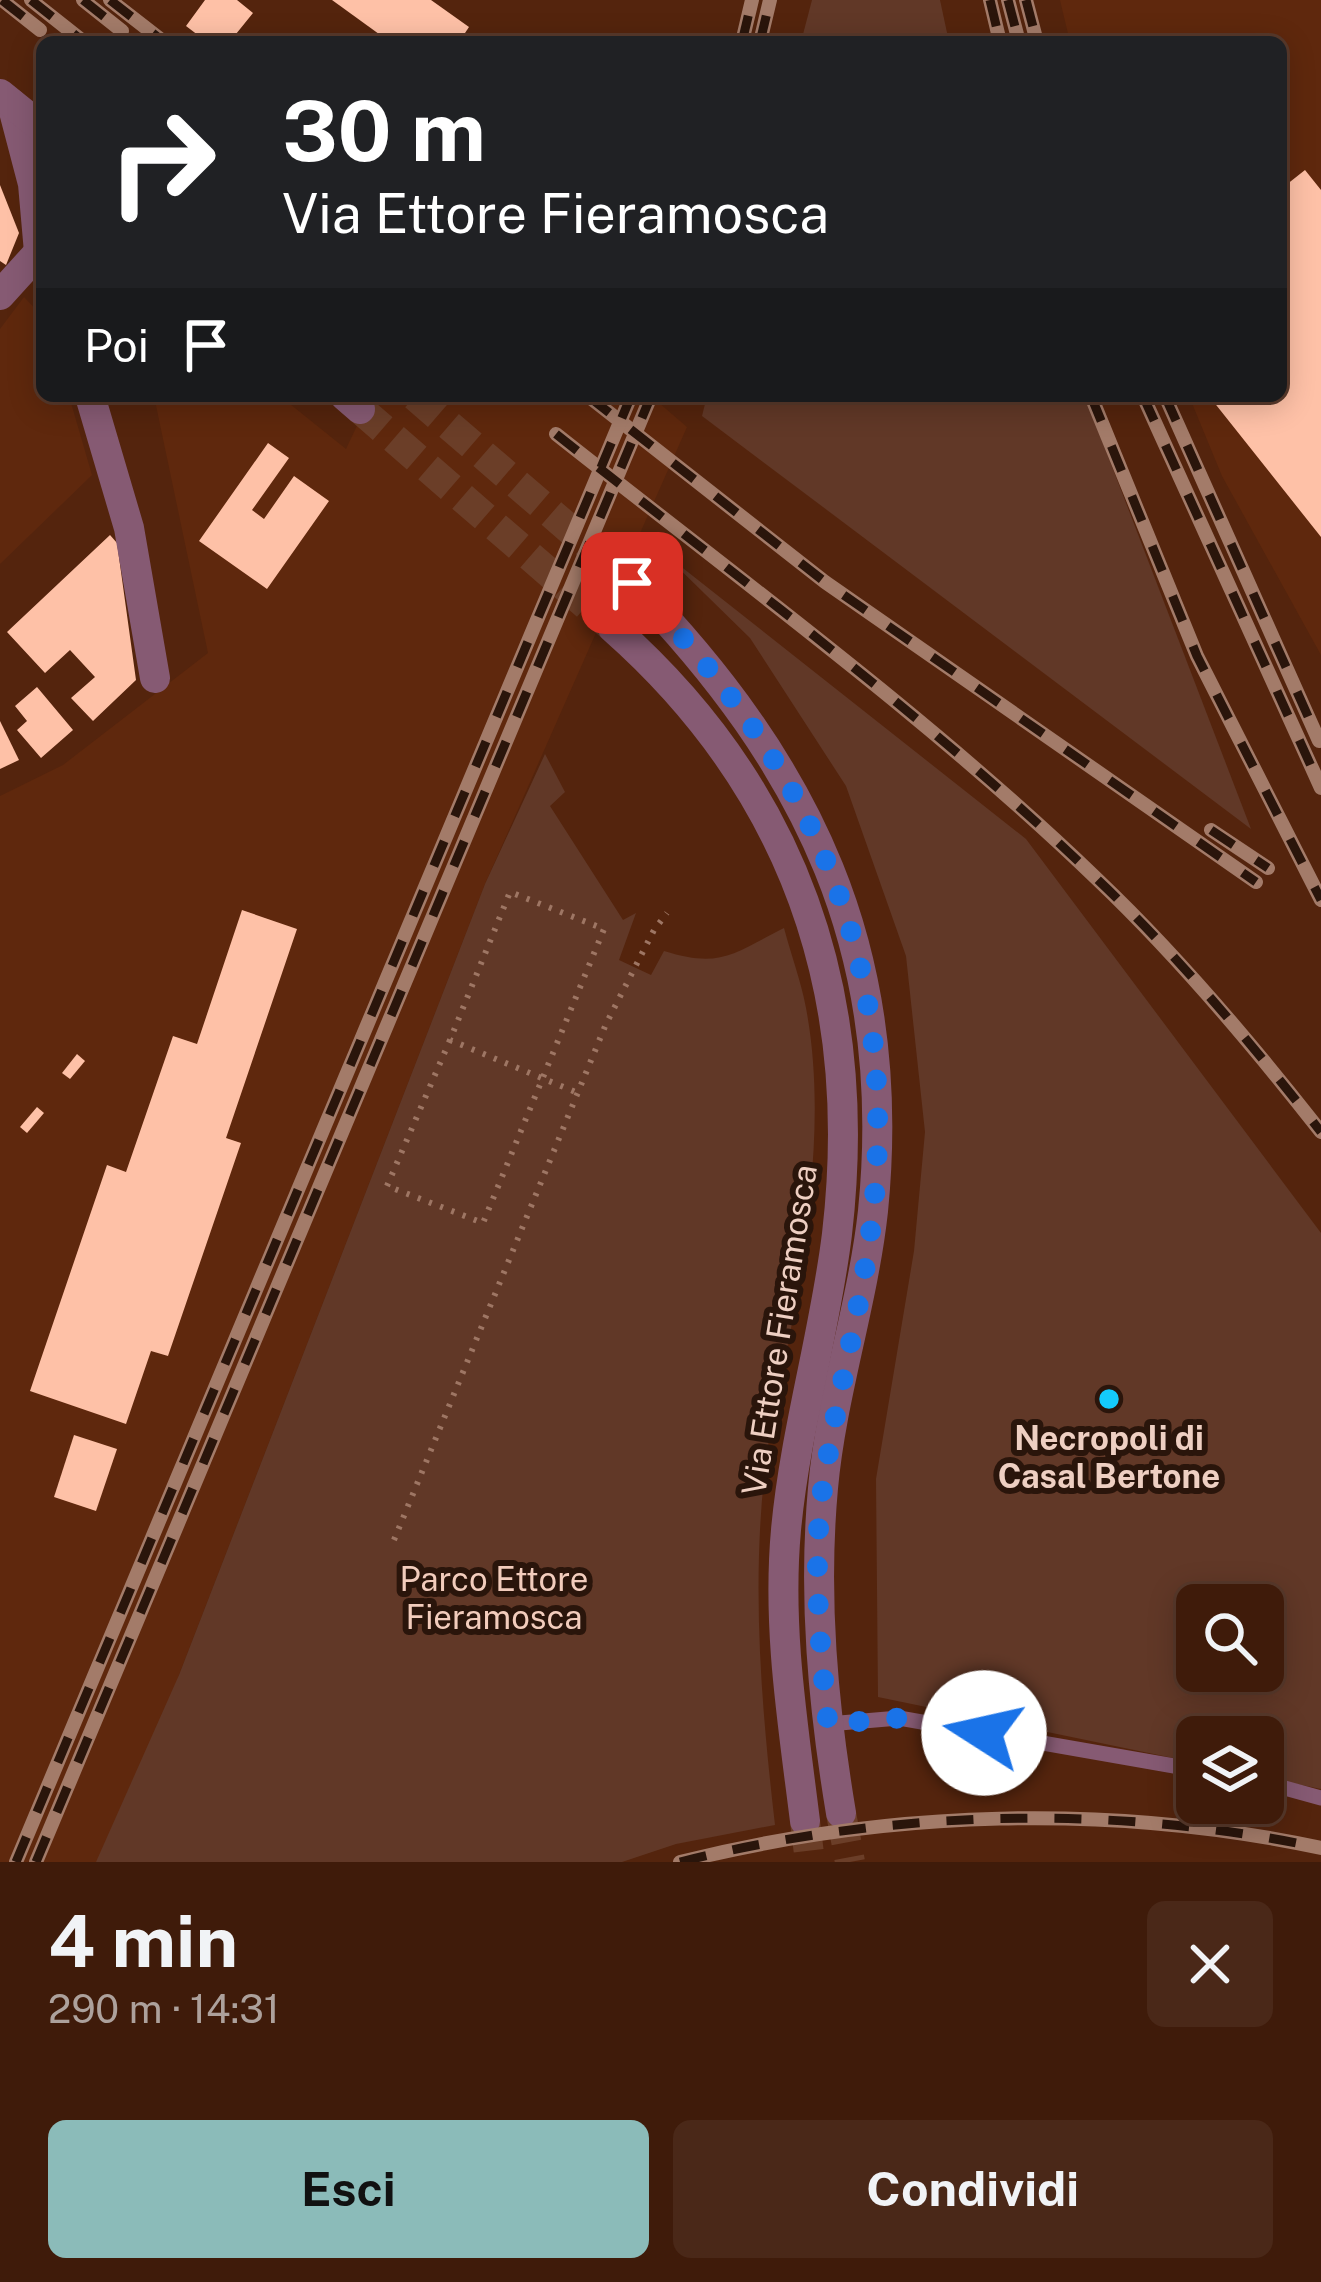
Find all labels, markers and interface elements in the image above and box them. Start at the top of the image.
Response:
text: 30 m [282,81,486,180]
icon: right [84,84,240,240]
text: Via Ettore Fieramosca [282,182,829,245]
icon: arrive [173,312,239,378]
text: Poi [84,319,149,372]
pin [581,532,683,634]
icon: arrive [599,550,665,616]
street label: Via Ettore Fieramosca [734,1162,824,1498]
marker: Necropoli di Casal Bertone [1096,1386,1122,1412]
place label: Necropoli di Casal Bertone [998,1419,1220,1495]
park label: Parco Ettore Fieramosca [399,1560,589,1636]
map controls [1176,1584,1284,1824]
button: search [1176,1584,1284,1692]
position arrow [921,1670,1047,1796]
button: layers [1176,1716,1284,1824]
text: 4 min [48,1899,238,1983]
button: close [1147,1901,1273,2027]
text: 290 m · 14:31 [48,1986,280,2032]
button: Esci [48,2120,649,2258]
button: Condividi [673,2120,1273,2258]

